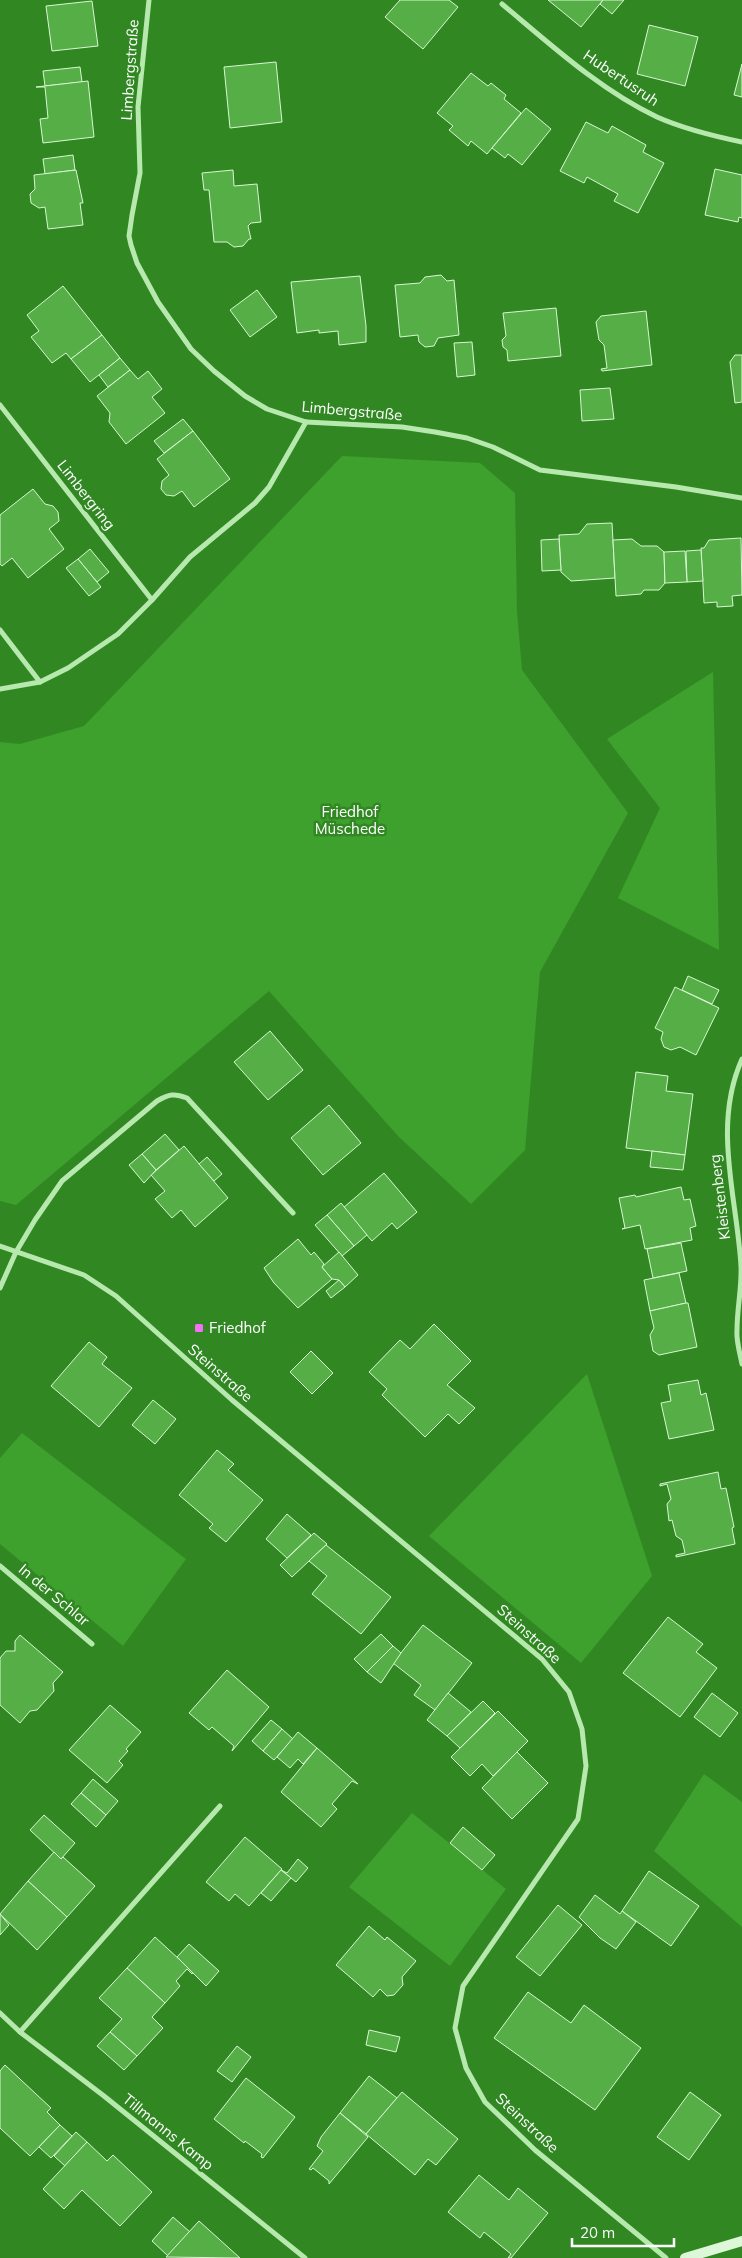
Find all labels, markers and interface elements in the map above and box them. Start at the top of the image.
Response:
street label: Limbergstraße [116,19,143,121]
street label: Hubertusruh [580,45,663,110]
street label: Limbergstraße [301,397,403,424]
street label: Limbergring [53,456,120,533]
park label: Friedhof Müschede [315,802,385,838]
street label: Kleistenberg [705,1153,734,1241]
place label: Friedhof [209,1318,267,1337]
marker: Friedhof [193,1322,205,1334]
street label: Steinstraße [184,1339,257,1406]
street label: In der Schlar [15,1559,94,1630]
street label: Steinstraße [493,1600,565,1667]
street label: Tillmanns Kamp [119,2089,218,2174]
street label: Steinstraße [492,2089,563,2157]
scale bar [572,2216,674,2248]
text: 20 m [580,2223,615,2242]

